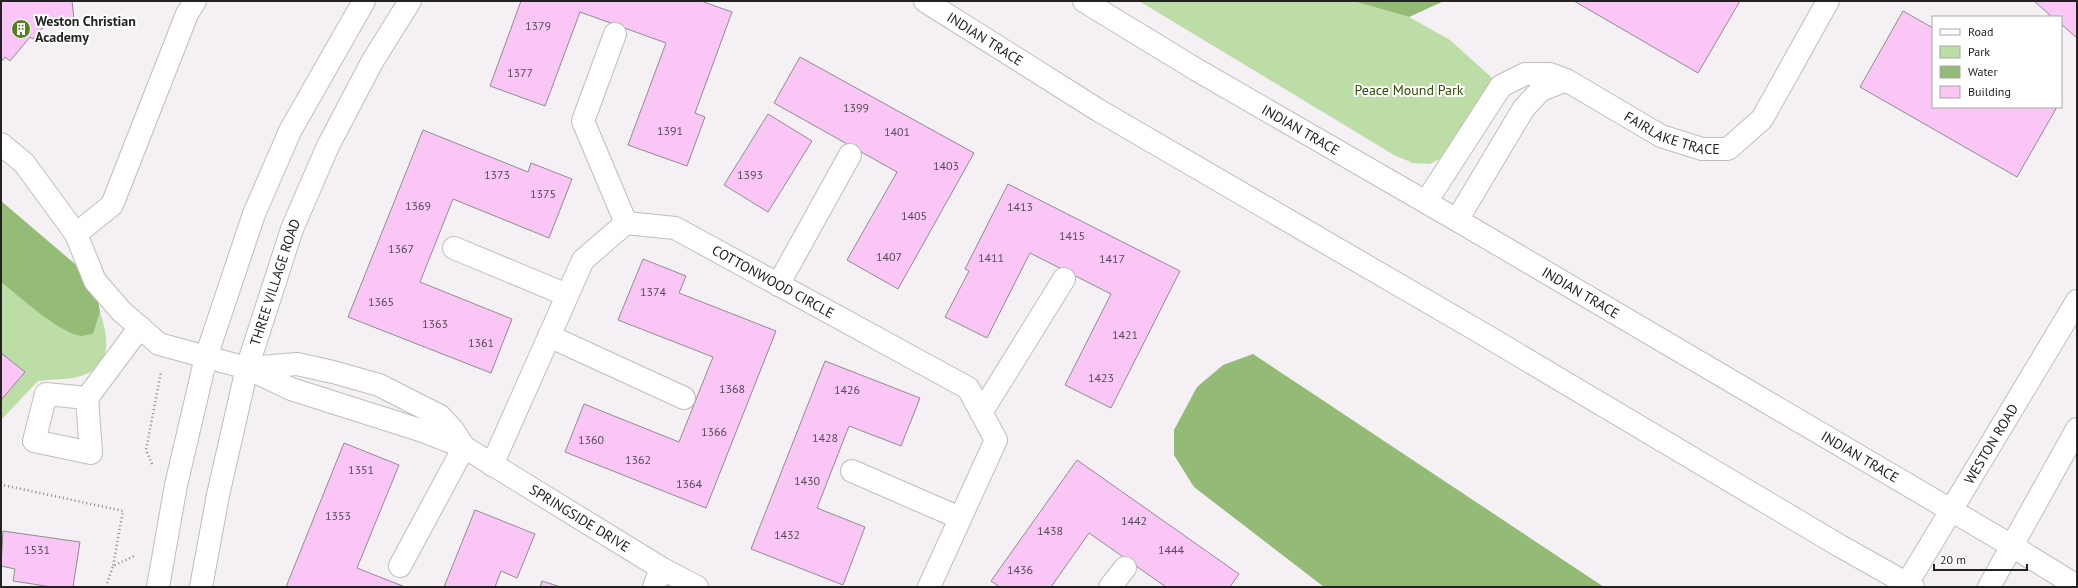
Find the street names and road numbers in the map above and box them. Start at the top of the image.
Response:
street label: INDIAN TRACE [944,8,1027,70]
street label: INDIAN TRACE [1258,100,1343,159]
street label: FAIRLAKE TRACE [1621,107,1720,159]
street label: THREE VILLAGE ROAD [246,216,304,348]
street label: COTTONWOOD CIRCLE [709,241,837,322]
street label: INDIAN TRACE [1539,263,1623,322]
street label: WESTON ROAD [1960,400,2022,487]
street label: INDIAN TRACE [1818,427,1902,486]
street label: SPRINGSIDE DRIVE [526,480,633,556]

